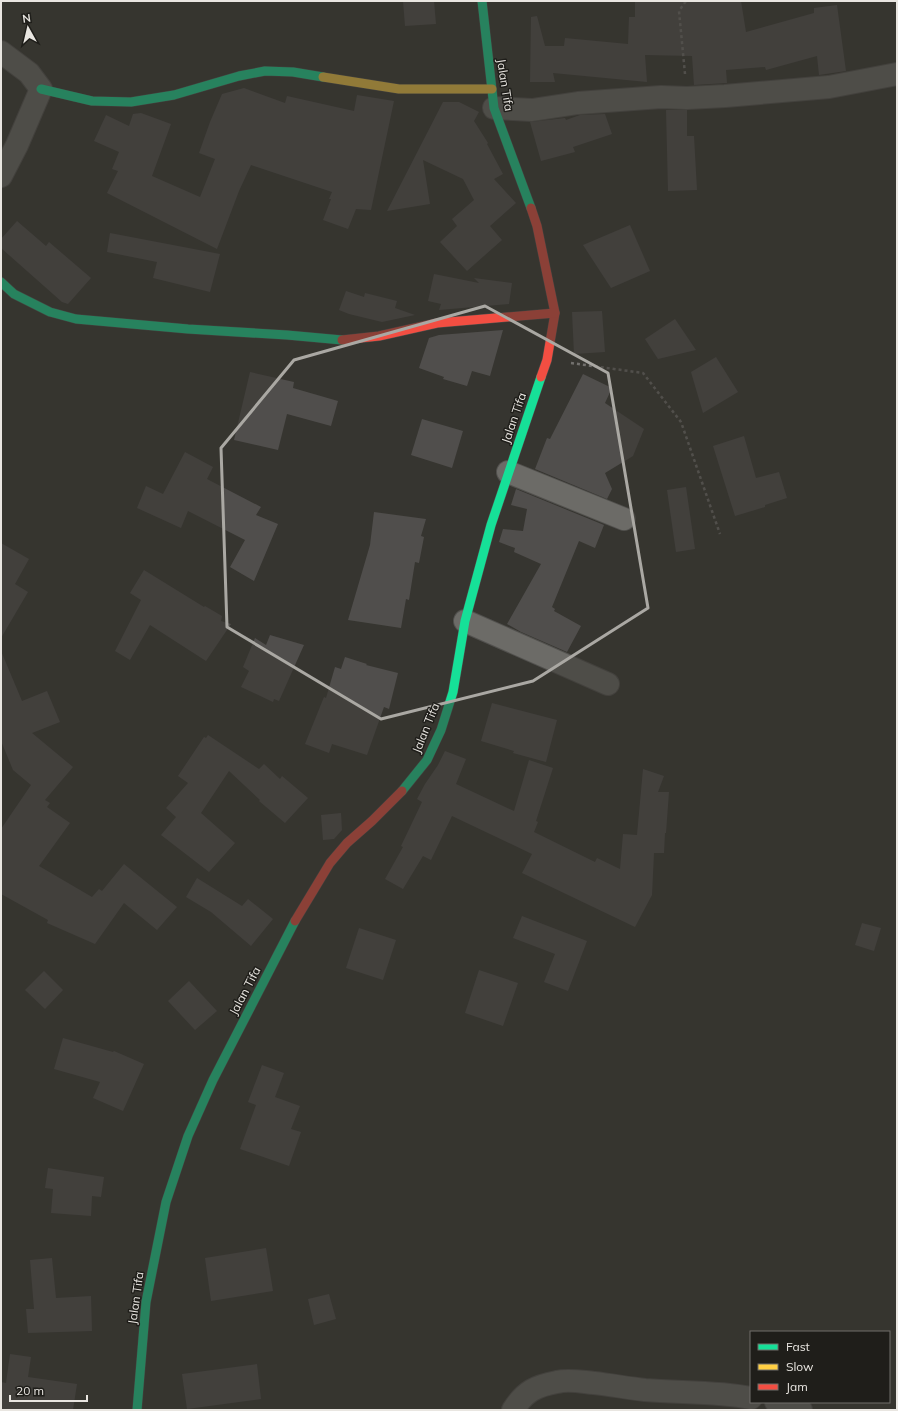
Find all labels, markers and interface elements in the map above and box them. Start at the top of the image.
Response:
north arrow [8,8,48,48]
text: N [22,11,32,26]
street label: Jalan Tifa [494,58,517,112]
street label: Jalan Tifa [498,390,529,445]
street label: Jalan Tifa [409,701,442,755]
street label: Jalan Tifa [226,964,264,1018]
street label: Jalan Tifa [124,1271,147,1325]
legend [750,1331,890,1403]
text: Fast [786,1339,810,1354]
text: Slow [786,1359,814,1374]
scale bar [10,1377,87,1403]
text: Jam [786,1379,808,1394]
text: 20 m [16,1383,44,1398]

